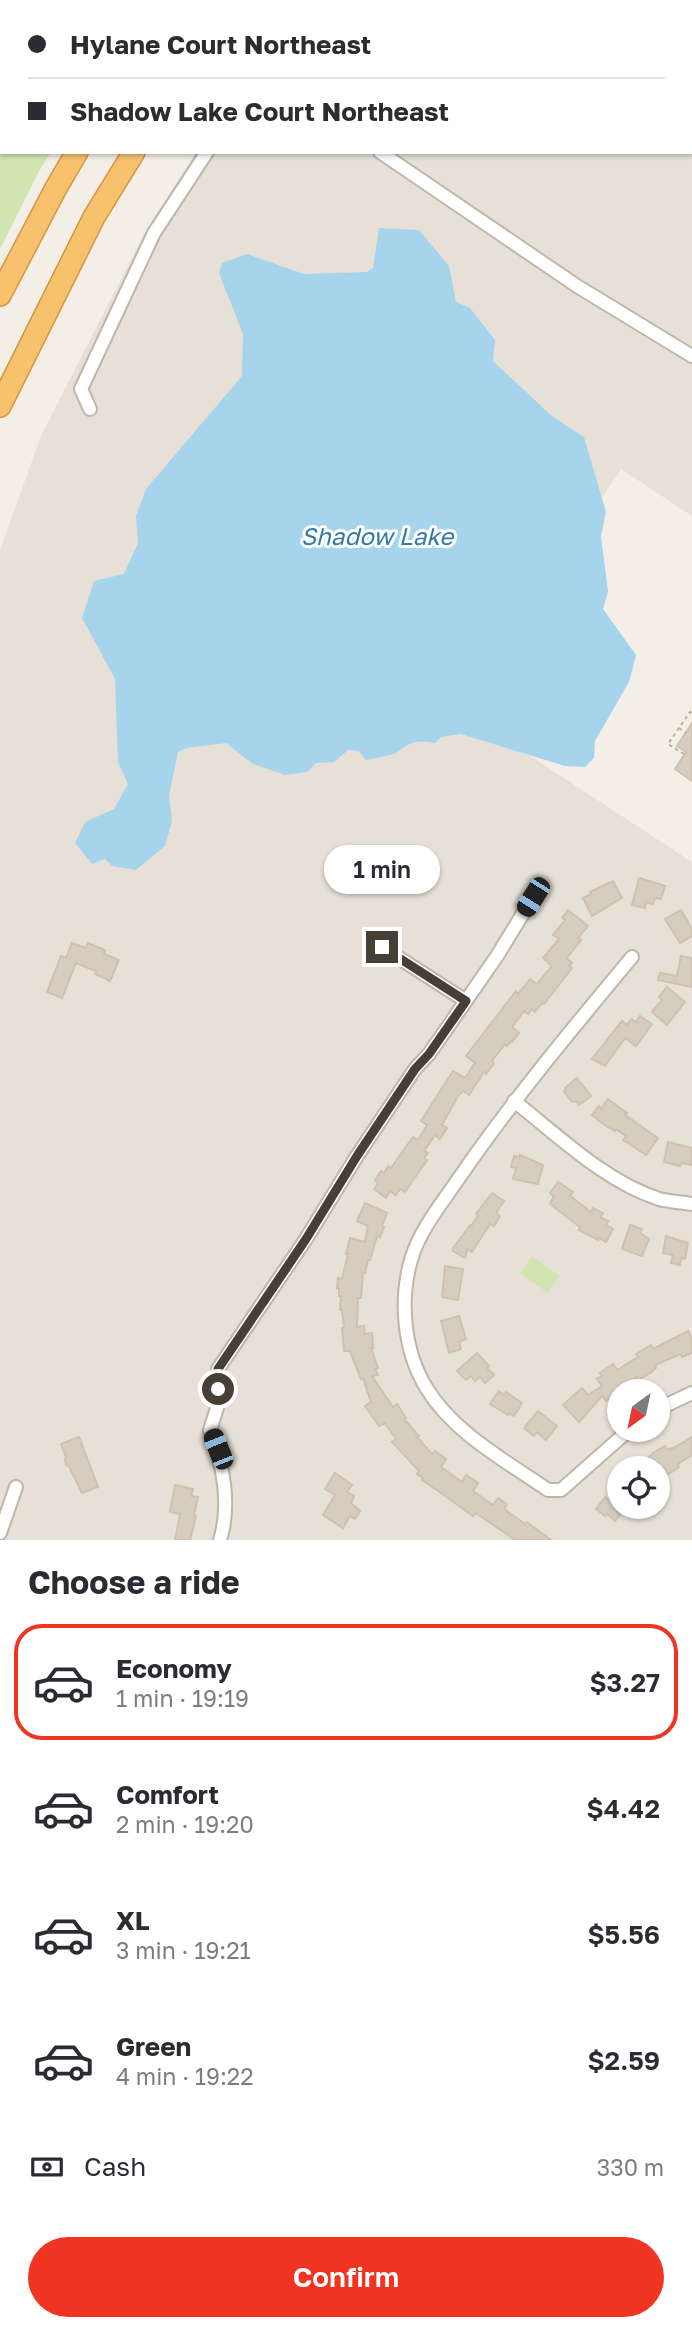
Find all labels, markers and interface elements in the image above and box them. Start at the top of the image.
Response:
text: Hylane Court Northeast [70,29,371,60]
text: Shadow Lake Court Northeast [70,96,449,127]
water label: Shadow Lake [301,521,455,550]
callout: 1 min [324,846,440,894]
text: 1 min [353,855,411,883]
car [513,874,554,920]
route end [366,931,398,963]
route start [202,1373,234,1405]
north arrow [607,1379,670,1442]
map controls [607,1379,670,1519]
car [201,1426,236,1472]
button: locate [607,1456,670,1519]
text: Choose a ride [28,1563,240,1601]
icon: car [32,1651,95,1714]
text: Economy [116,1653,232,1684]
text: $3.27 [589,1667,660,1698]
text: 1 min · 19:19 [116,1684,249,1712]
icon: car [32,1777,95,1840]
text: Comfort [116,1779,219,1810]
text: $4.42 [587,1793,660,1824]
text: 2 min · 19:20 [116,1810,254,1838]
icon: car [32,1903,95,1966]
text: XL [116,1905,150,1936]
text: $5.56 [587,1919,660,1950]
text: 3 min · 19:21 [116,1936,251,1964]
icon: car [32,2029,95,2092]
text: Green [116,2031,191,2062]
text: $2.59 [587,2045,660,2076]
text: 4 min · 19:22 [116,2062,254,2090]
icon: cash [28,2148,66,2186]
text: Cash [84,2151,146,2182]
text: 330 m [597,2153,664,2181]
button: Confirm [28,2237,664,2317]

